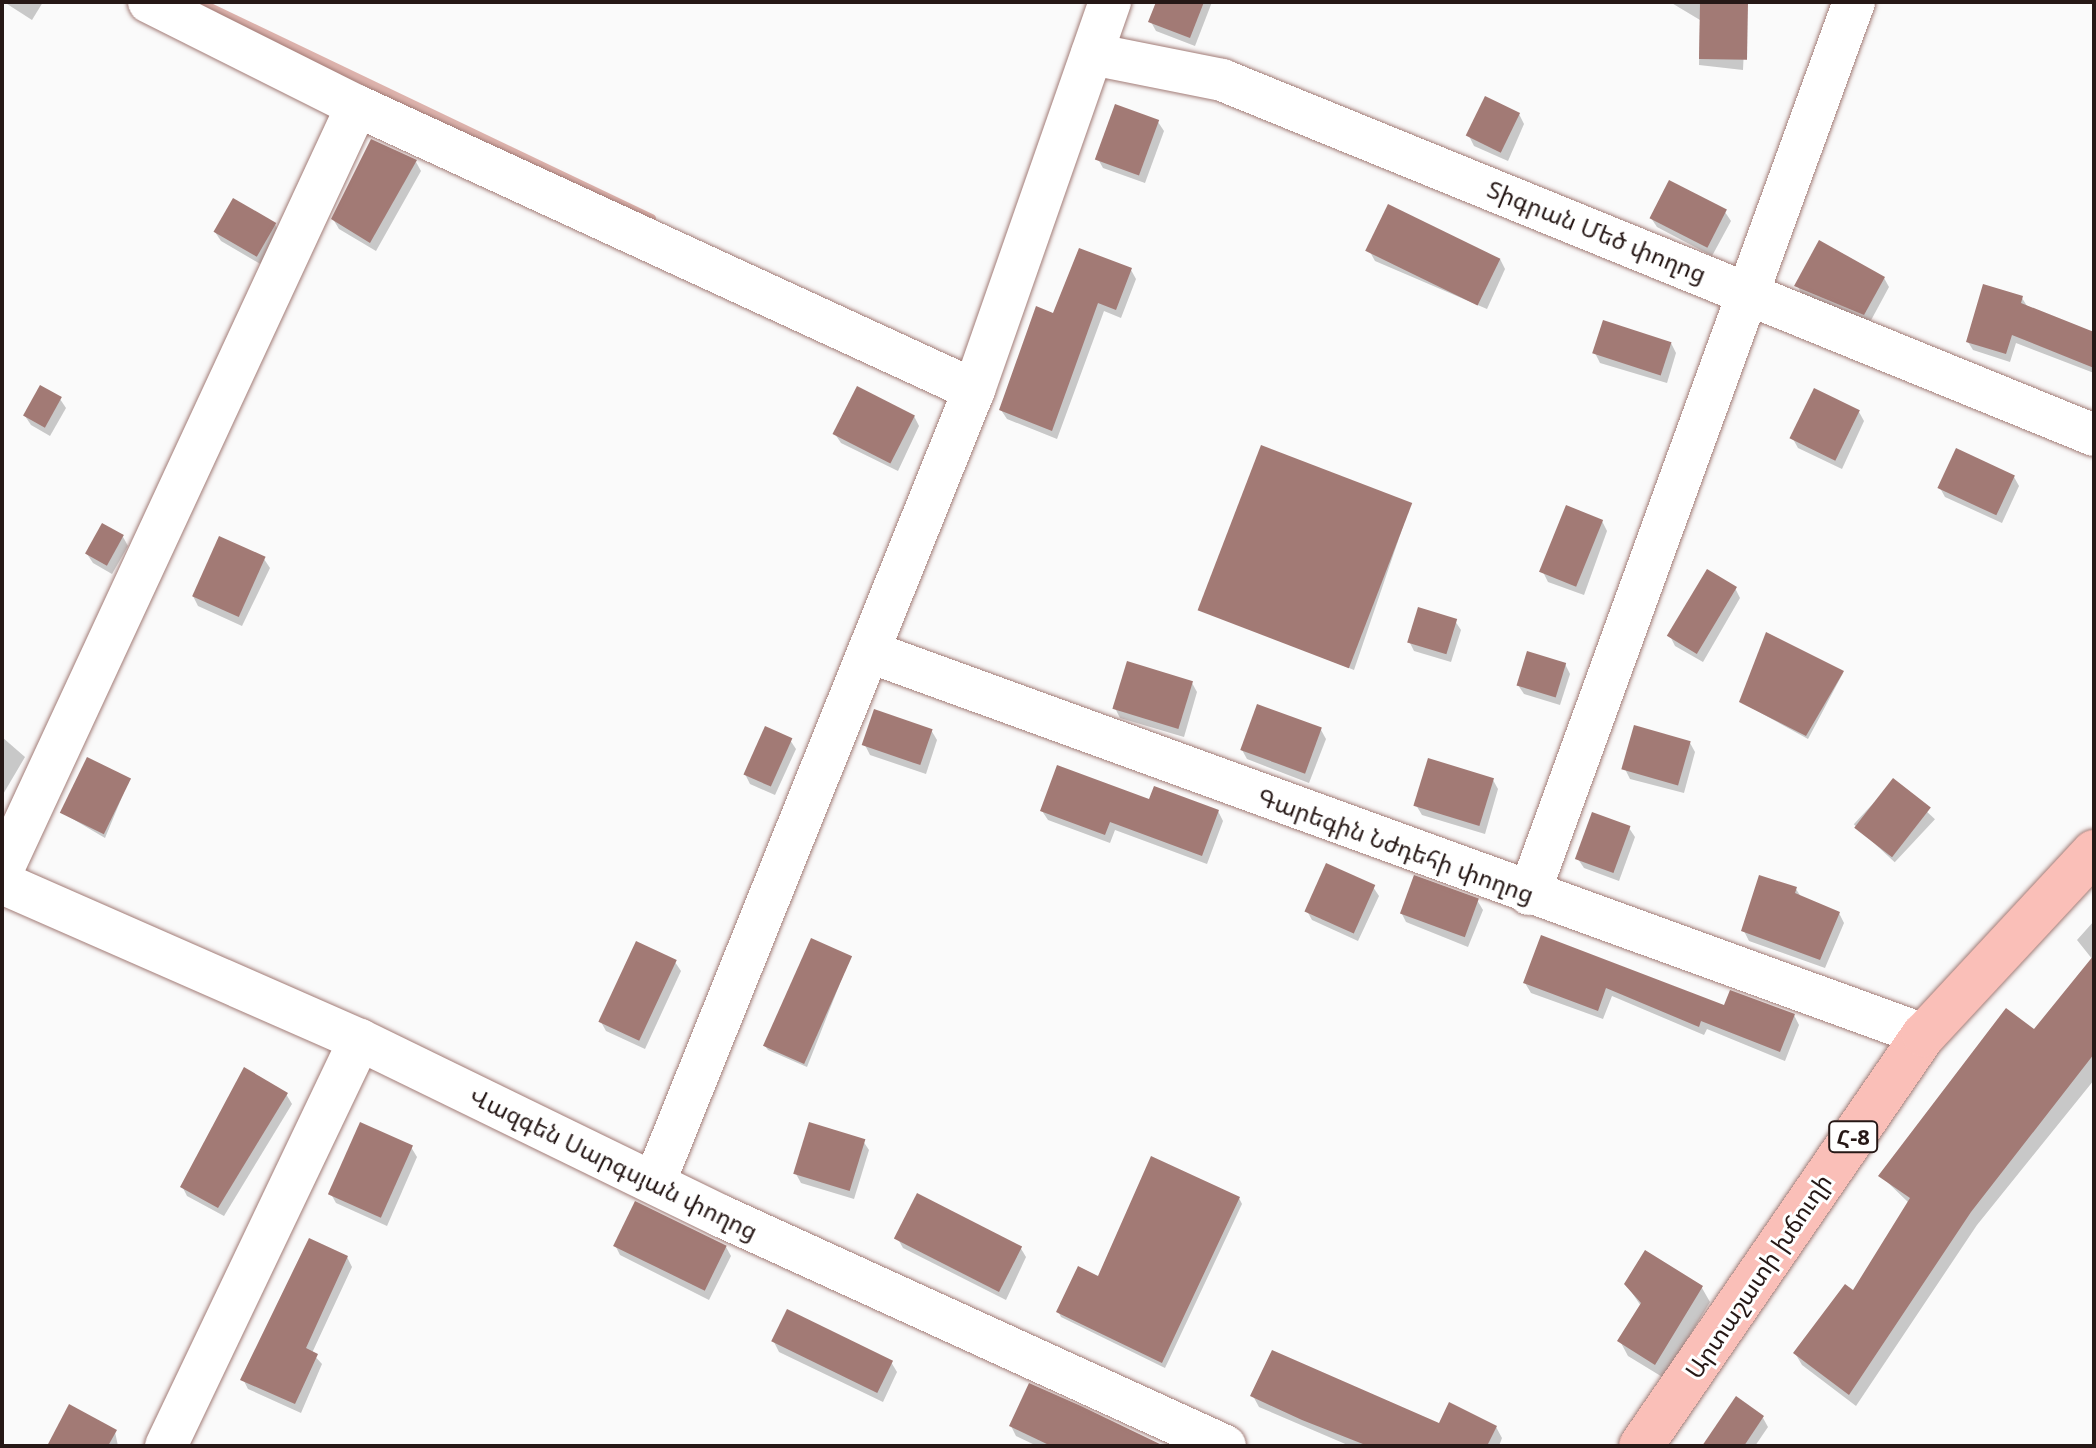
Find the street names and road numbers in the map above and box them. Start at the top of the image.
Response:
street label: Տիգրան Մեծ փողոց [1483,174,1711,288]
street label: Գարեգին Նժդեհի փողոց [1254,782,1538,908]
street label: Վազգեն Սարգսյան փողոց [465,1081,763,1245]
road number: Հ-8 [1827,1119,1879,1155]
street label: Արտաշատի խճուղի [1679,1168,1837,1384]

